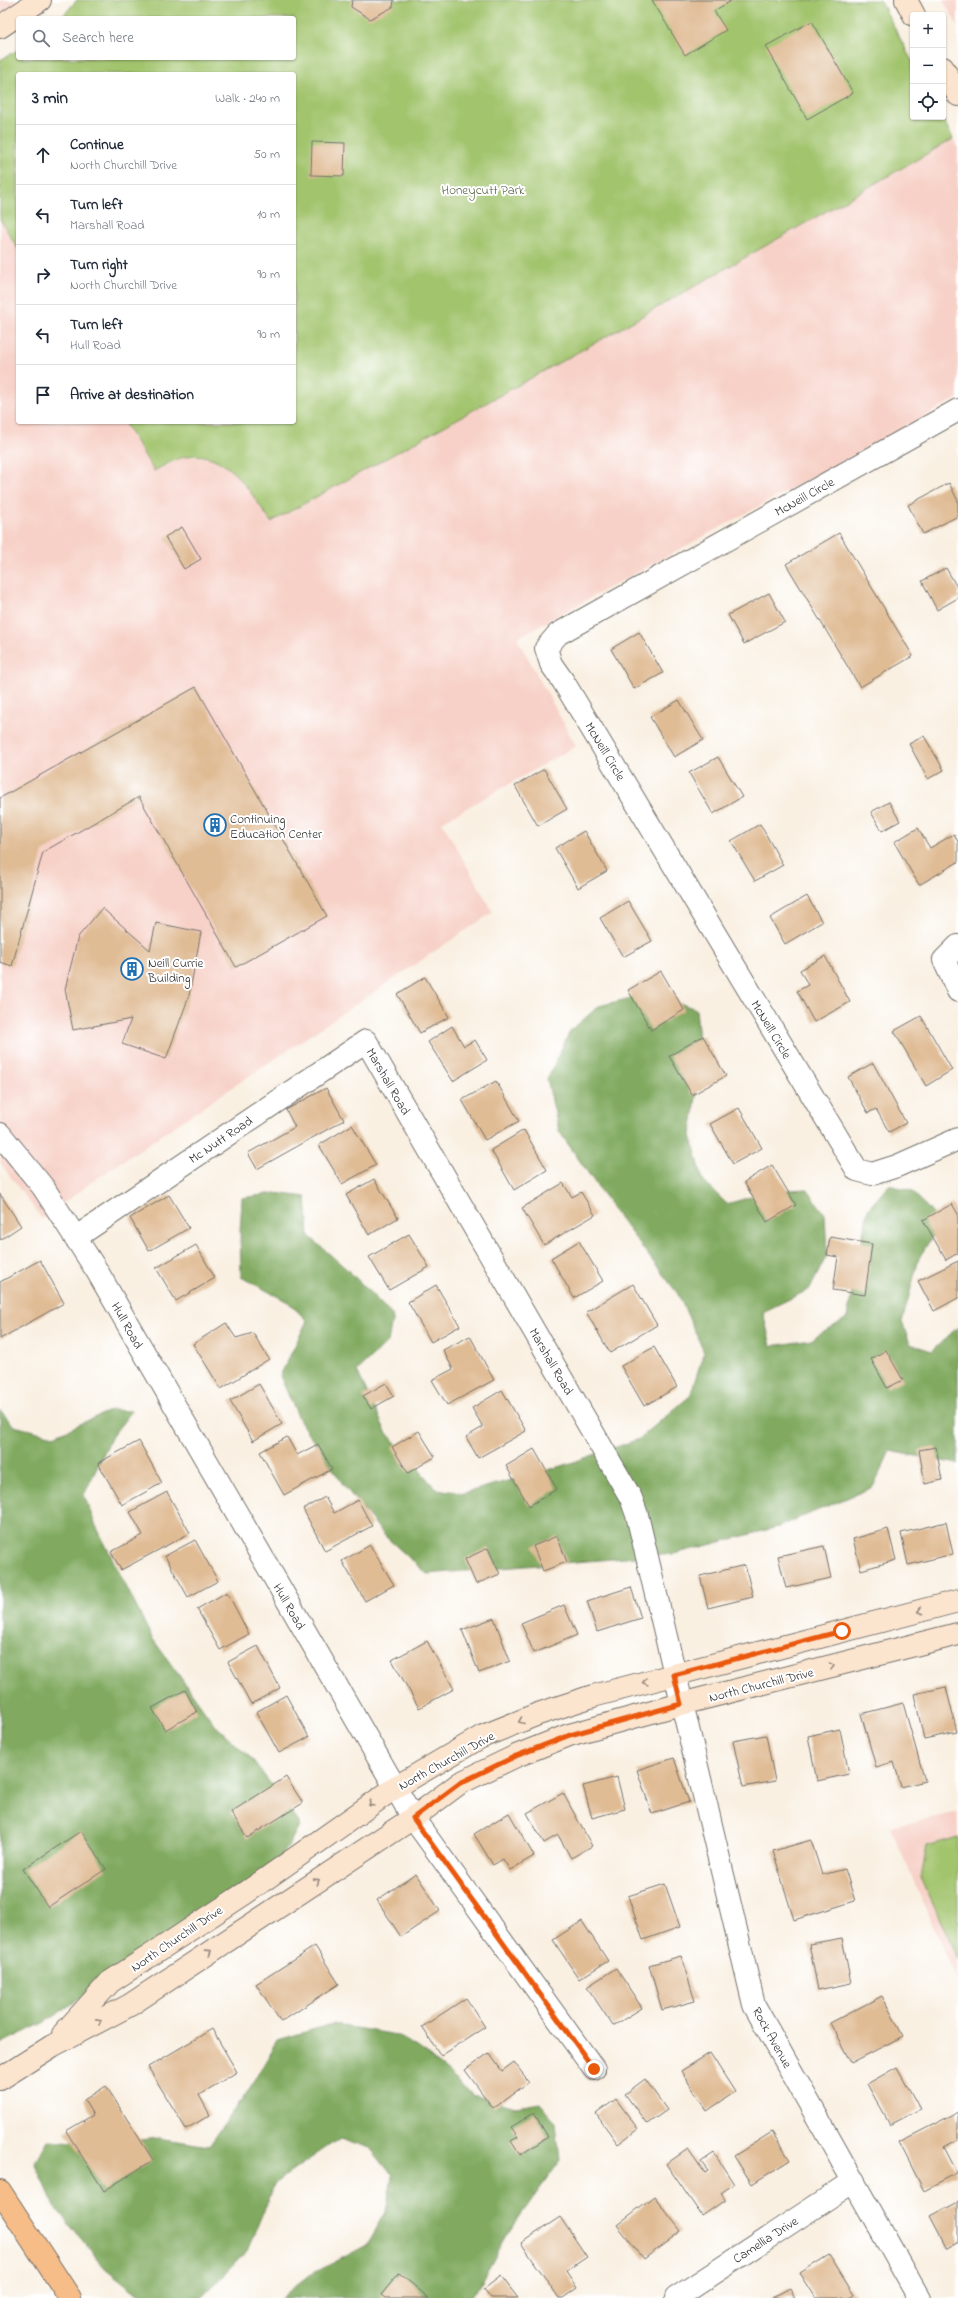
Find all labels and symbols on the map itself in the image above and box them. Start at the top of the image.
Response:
park label: Honeycutt Park [442,181,525,201]
street label: McNeill Circle [771,473,838,522]
street label: McNeill Circle [580,719,630,785]
place label: Continuing Education Center [230,810,323,844]
building icon: Continuing Education Center [202,812,228,838]
place label: Neill Currie Building [147,954,203,989]
building icon: Neill Currie Building [119,956,145,982]
street label: McNeill Circle [746,997,796,1063]
street label: Marshall Road [361,1045,415,1119]
street label: Mc Nutt Road [185,1111,257,1169]
street label: Hull Road [106,1299,148,1353]
street label: Marshall Road [524,1325,578,1399]
street label: Hull Road [268,1580,310,1634]
one-way arrow [917,1606,924,1615]
route start [833,1622,851,1640]
street label: North Churchill Drive [707,1663,816,1708]
one-way arrow [829,1663,835,1671]
one-way arrow [642,1678,649,1686]
one-way arrow [518,1716,526,1724]
street label: North Churchill Drive [395,1727,498,1796]
one-way arrow [369,1799,376,1806]
one-way arrow [313,1879,320,1886]
street label: North Churchill Drive [127,1901,227,1977]
one-way arrow [205,1950,212,1957]
street label: Rock Avenue [747,2004,796,2072]
one-way arrow [95,2019,102,2026]
route end [585,2060,603,2078]
street label: Camellia Drive [730,2212,802,2268]

